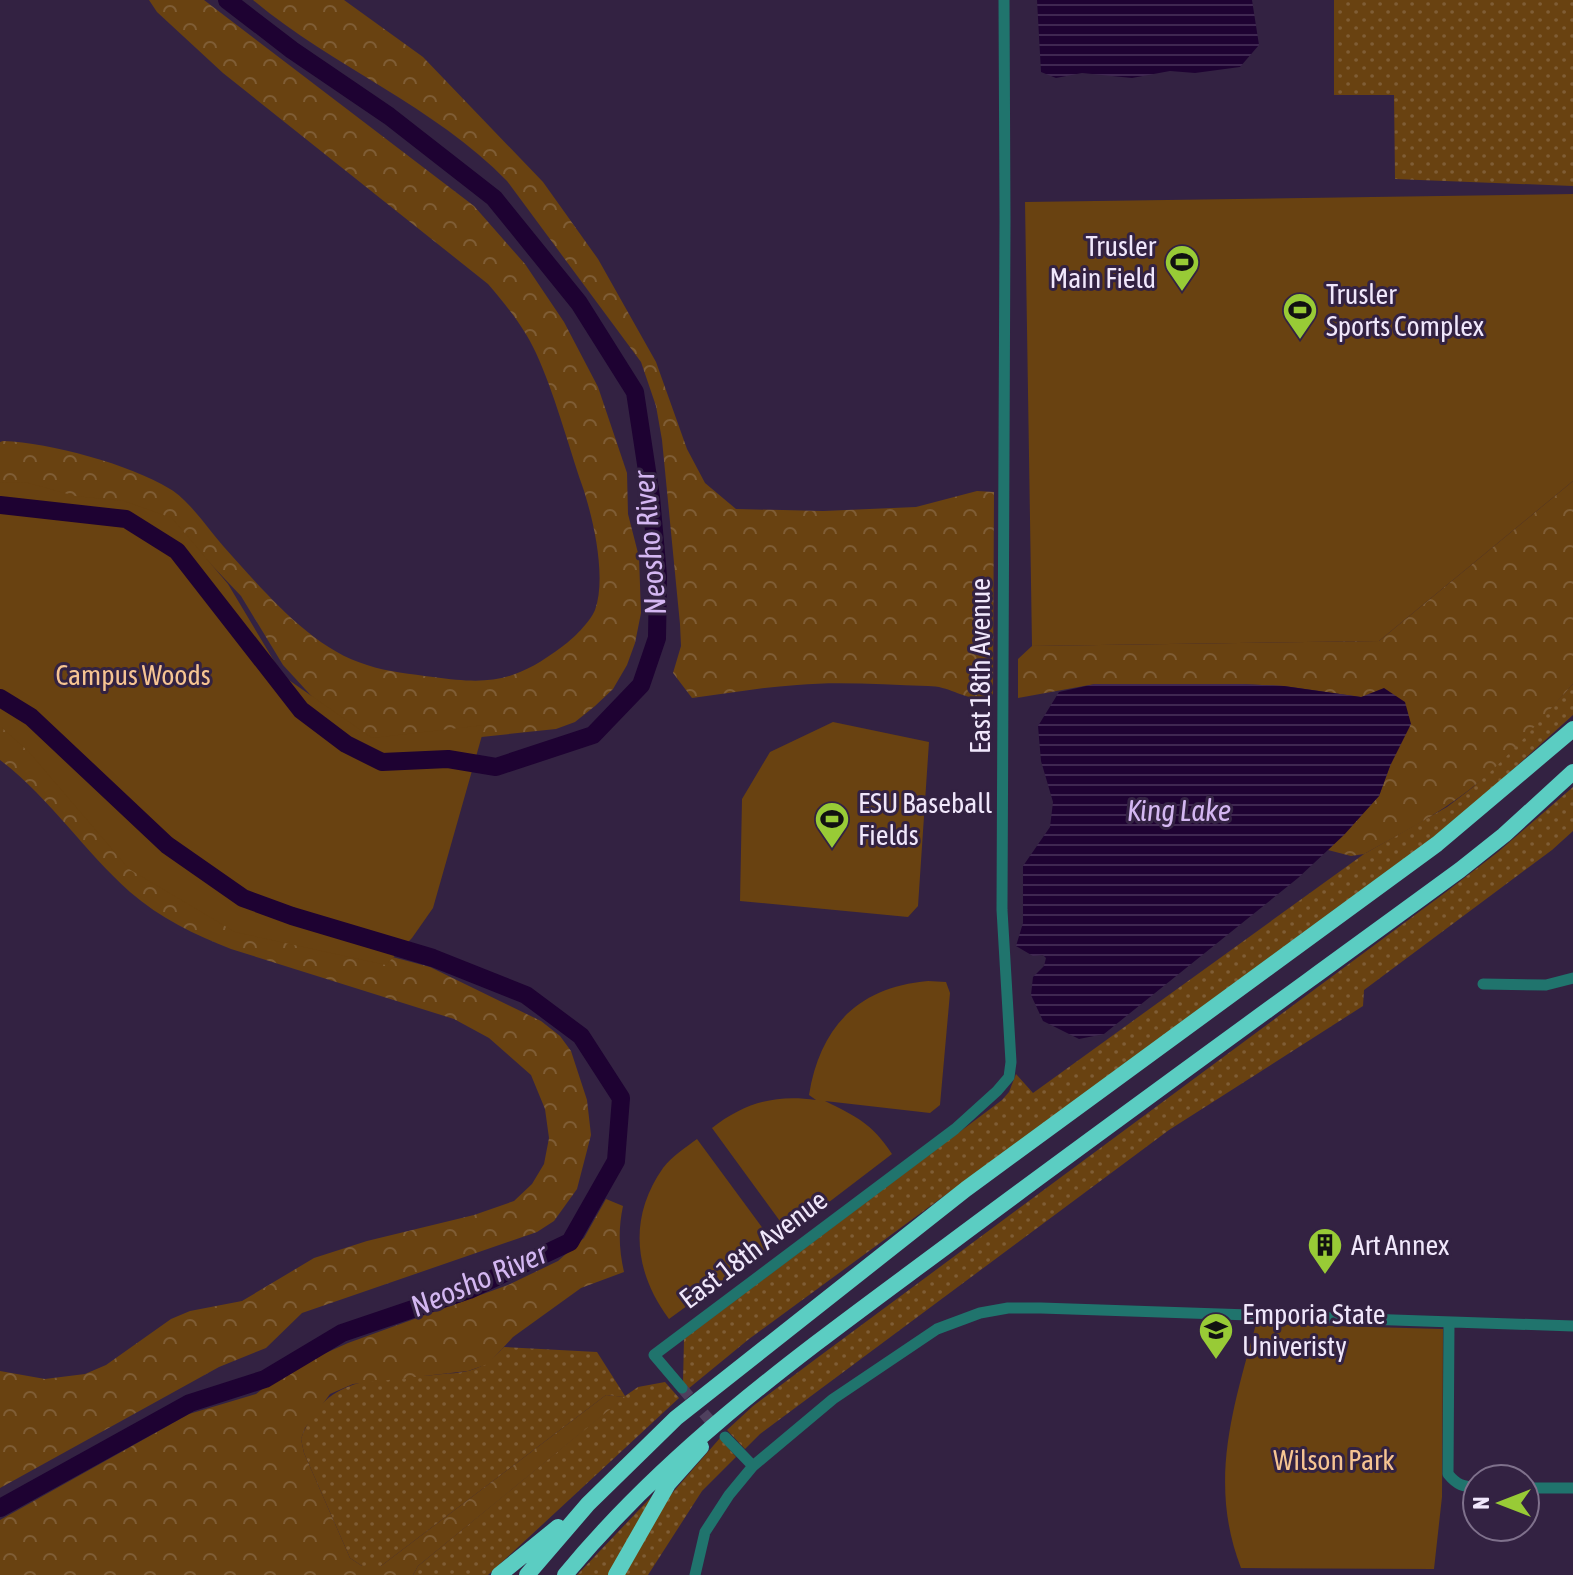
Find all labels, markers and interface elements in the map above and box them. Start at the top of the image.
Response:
place label: Trusler Main Field [1050,230,1157,294]
sports icon: Trusler Main Field [1163,243,1201,293]
place label: Trusler Sports Complex [1326,278,1484,342]
sports icon: Trusler Sports Complex [1281,291,1319,341]
water label: Neosho River [626,468,672,617]
street label: East 18th Avenue [964,578,996,754]
park label: Campus Woods [55,659,211,691]
place label: ESU Baseball Fields [858,787,993,851]
water label: King Lake [1127,793,1231,827]
sports icon: ESU Baseball Fields [813,800,851,850]
street label: East 18th Avenue [673,1183,833,1315]
building icon: Art Annex [1306,1226,1344,1276]
place label: Art Annex [1351,1229,1449,1261]
water label: Neosho River [405,1235,553,1323]
place label: Emporia State Univeristy [1242,1298,1385,1362]
school or university icon: Emporia State Univeristy [1197,1311,1235,1361]
park label: Wilson Park [1273,1444,1395,1476]
north arrow [1461,1463,1541,1543]
text: N [1468,1497,1494,1509]

